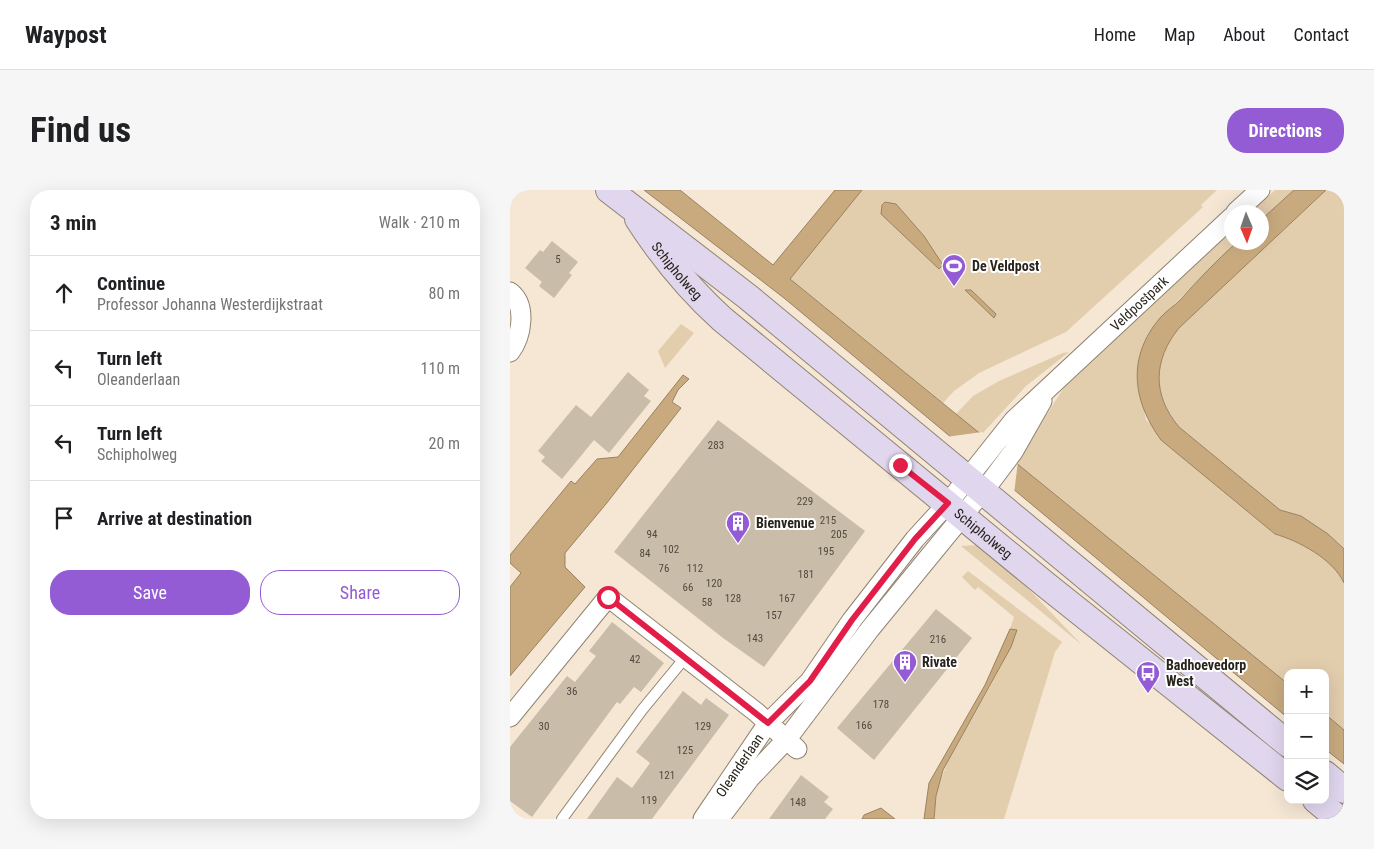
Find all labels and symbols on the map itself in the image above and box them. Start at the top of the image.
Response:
north arrow [1224,205,1269,250]
street label: Schipholweg [648,239,706,303]
house number: 5 [555,253,561,266]
sports icon: De Veldpost [941,253,967,287]
place label: De Veldpost [972,258,1039,274]
street label: Veldpostpark [1107,272,1172,334]
house number: 283 [708,439,724,452]
route end [889,454,912,477]
house number: 229 [797,495,813,508]
street label: Schipholweg [951,505,1015,562]
building icon: Bienvenue [725,510,751,544]
house number: 215 [820,514,836,527]
place label: Bienvenue [756,515,815,531]
house number: 94 [647,528,658,541]
house number: 205 [831,528,847,541]
house number: 102 [663,543,679,556]
house number: 195 [818,545,834,558]
house number: 84 [640,547,651,560]
house number: 76 [659,562,669,575]
house number: 112 [687,562,703,575]
house number: 181 [798,568,814,581]
house number: 120 [706,577,722,590]
house number: 66 [683,581,693,594]
route start [597,586,620,609]
house number: 128 [725,592,741,605]
house number: 167 [779,592,795,605]
house number: 58 [702,596,712,609]
house number: 157 [766,609,782,622]
house number: 143 [747,632,763,645]
house number: 216 [930,633,946,646]
building icon: Rivate [892,649,918,683]
house number: 42 [630,653,640,666]
place label: Rivate [922,654,957,670]
place label: Badhoevedorp West [1166,657,1246,689]
bus stop icon: Badhoevedorp West [1135,660,1161,694]
house number: 36 [567,685,577,698]
house number: 178 [873,698,889,711]
house number: 166 [856,719,872,732]
house number: 30 [539,720,549,733]
house number: 129 [695,720,711,733]
street label: Oleanderlaan [712,731,767,800]
house number: 125 [677,744,693,757]
house number: 121 [659,769,675,782]
house number: 119 [641,794,657,807]
house number: 148 [790,796,806,809]

